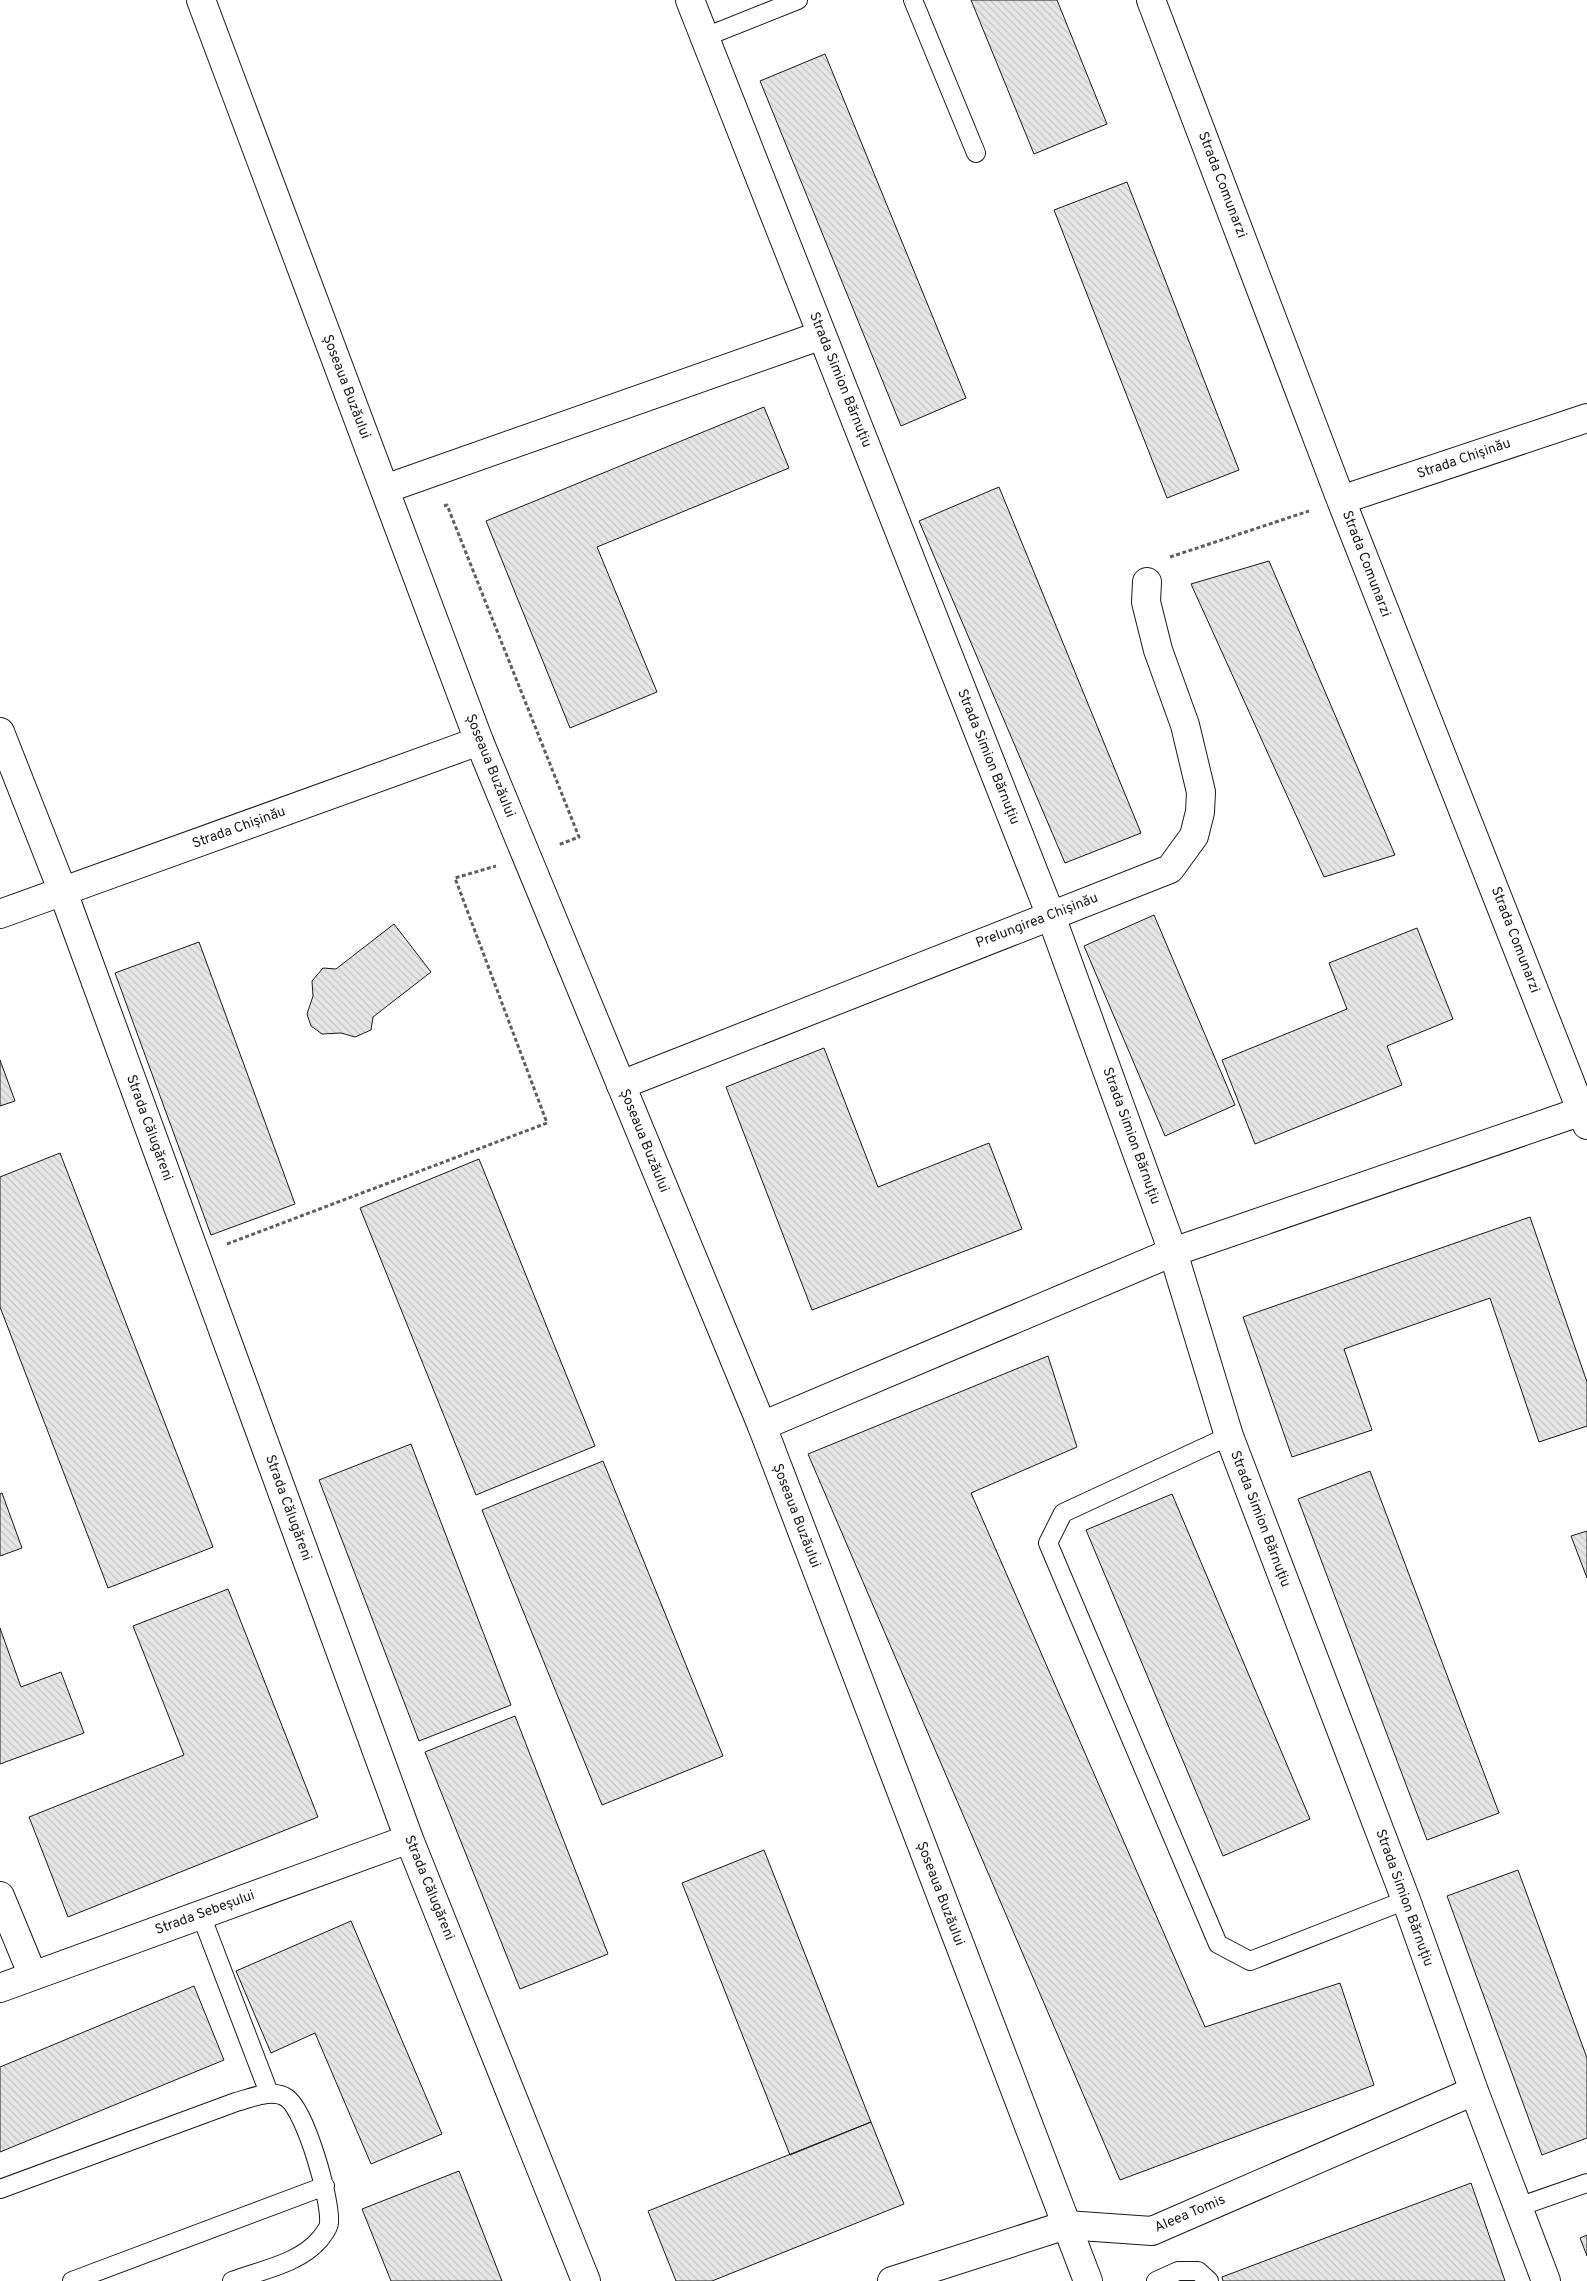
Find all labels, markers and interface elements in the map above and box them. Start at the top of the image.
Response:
street label: Strada Comunarzi [1194,129,1250,241]
street label: Strada Simion Bărnuțiu [805,310,875,450]
street label: Șoseaua Buzăului [318,333,374,441]
street label: Strada Chișinău [1415,435,1513,483]
street label: Strada Comunarzi [1338,508,1394,620]
street label: Strada Simion Bărnuțiu [953,687,1023,827]
street label: Șoseaua Buzăului [461,712,519,820]
street label: Strada Chișinău [190,803,288,853]
street label: Strada Comunarzi [1487,884,1543,996]
street label: Prelungirea Chișinău [973,890,1101,952]
street label: Strada Simion Bărnuțiu [1098,1065,1164,1207]
street label: Strada Călugăreni [122,1073,176,1183]
street label: Șoseaua Buzăului [615,1087,673,1195]
street label: Strada Simion Bărnuțiu [1226,1448,1294,1590]
street label: Strada Călugăreni [261,1453,315,1563]
street label: Șoseaua Buzăului [768,1462,824,1570]
street label: Strada Simion Bărnuțiu [1371,1827,1437,1969]
street label: Strada Călugăreni [400,1833,458,1943]
street label: Șoseaua Buzăului [912,1840,968,1948]
street label: Strada Sebeșului [153,1887,257,1939]
street label: Aleea Tomis [1152,2191,1228,2237]

